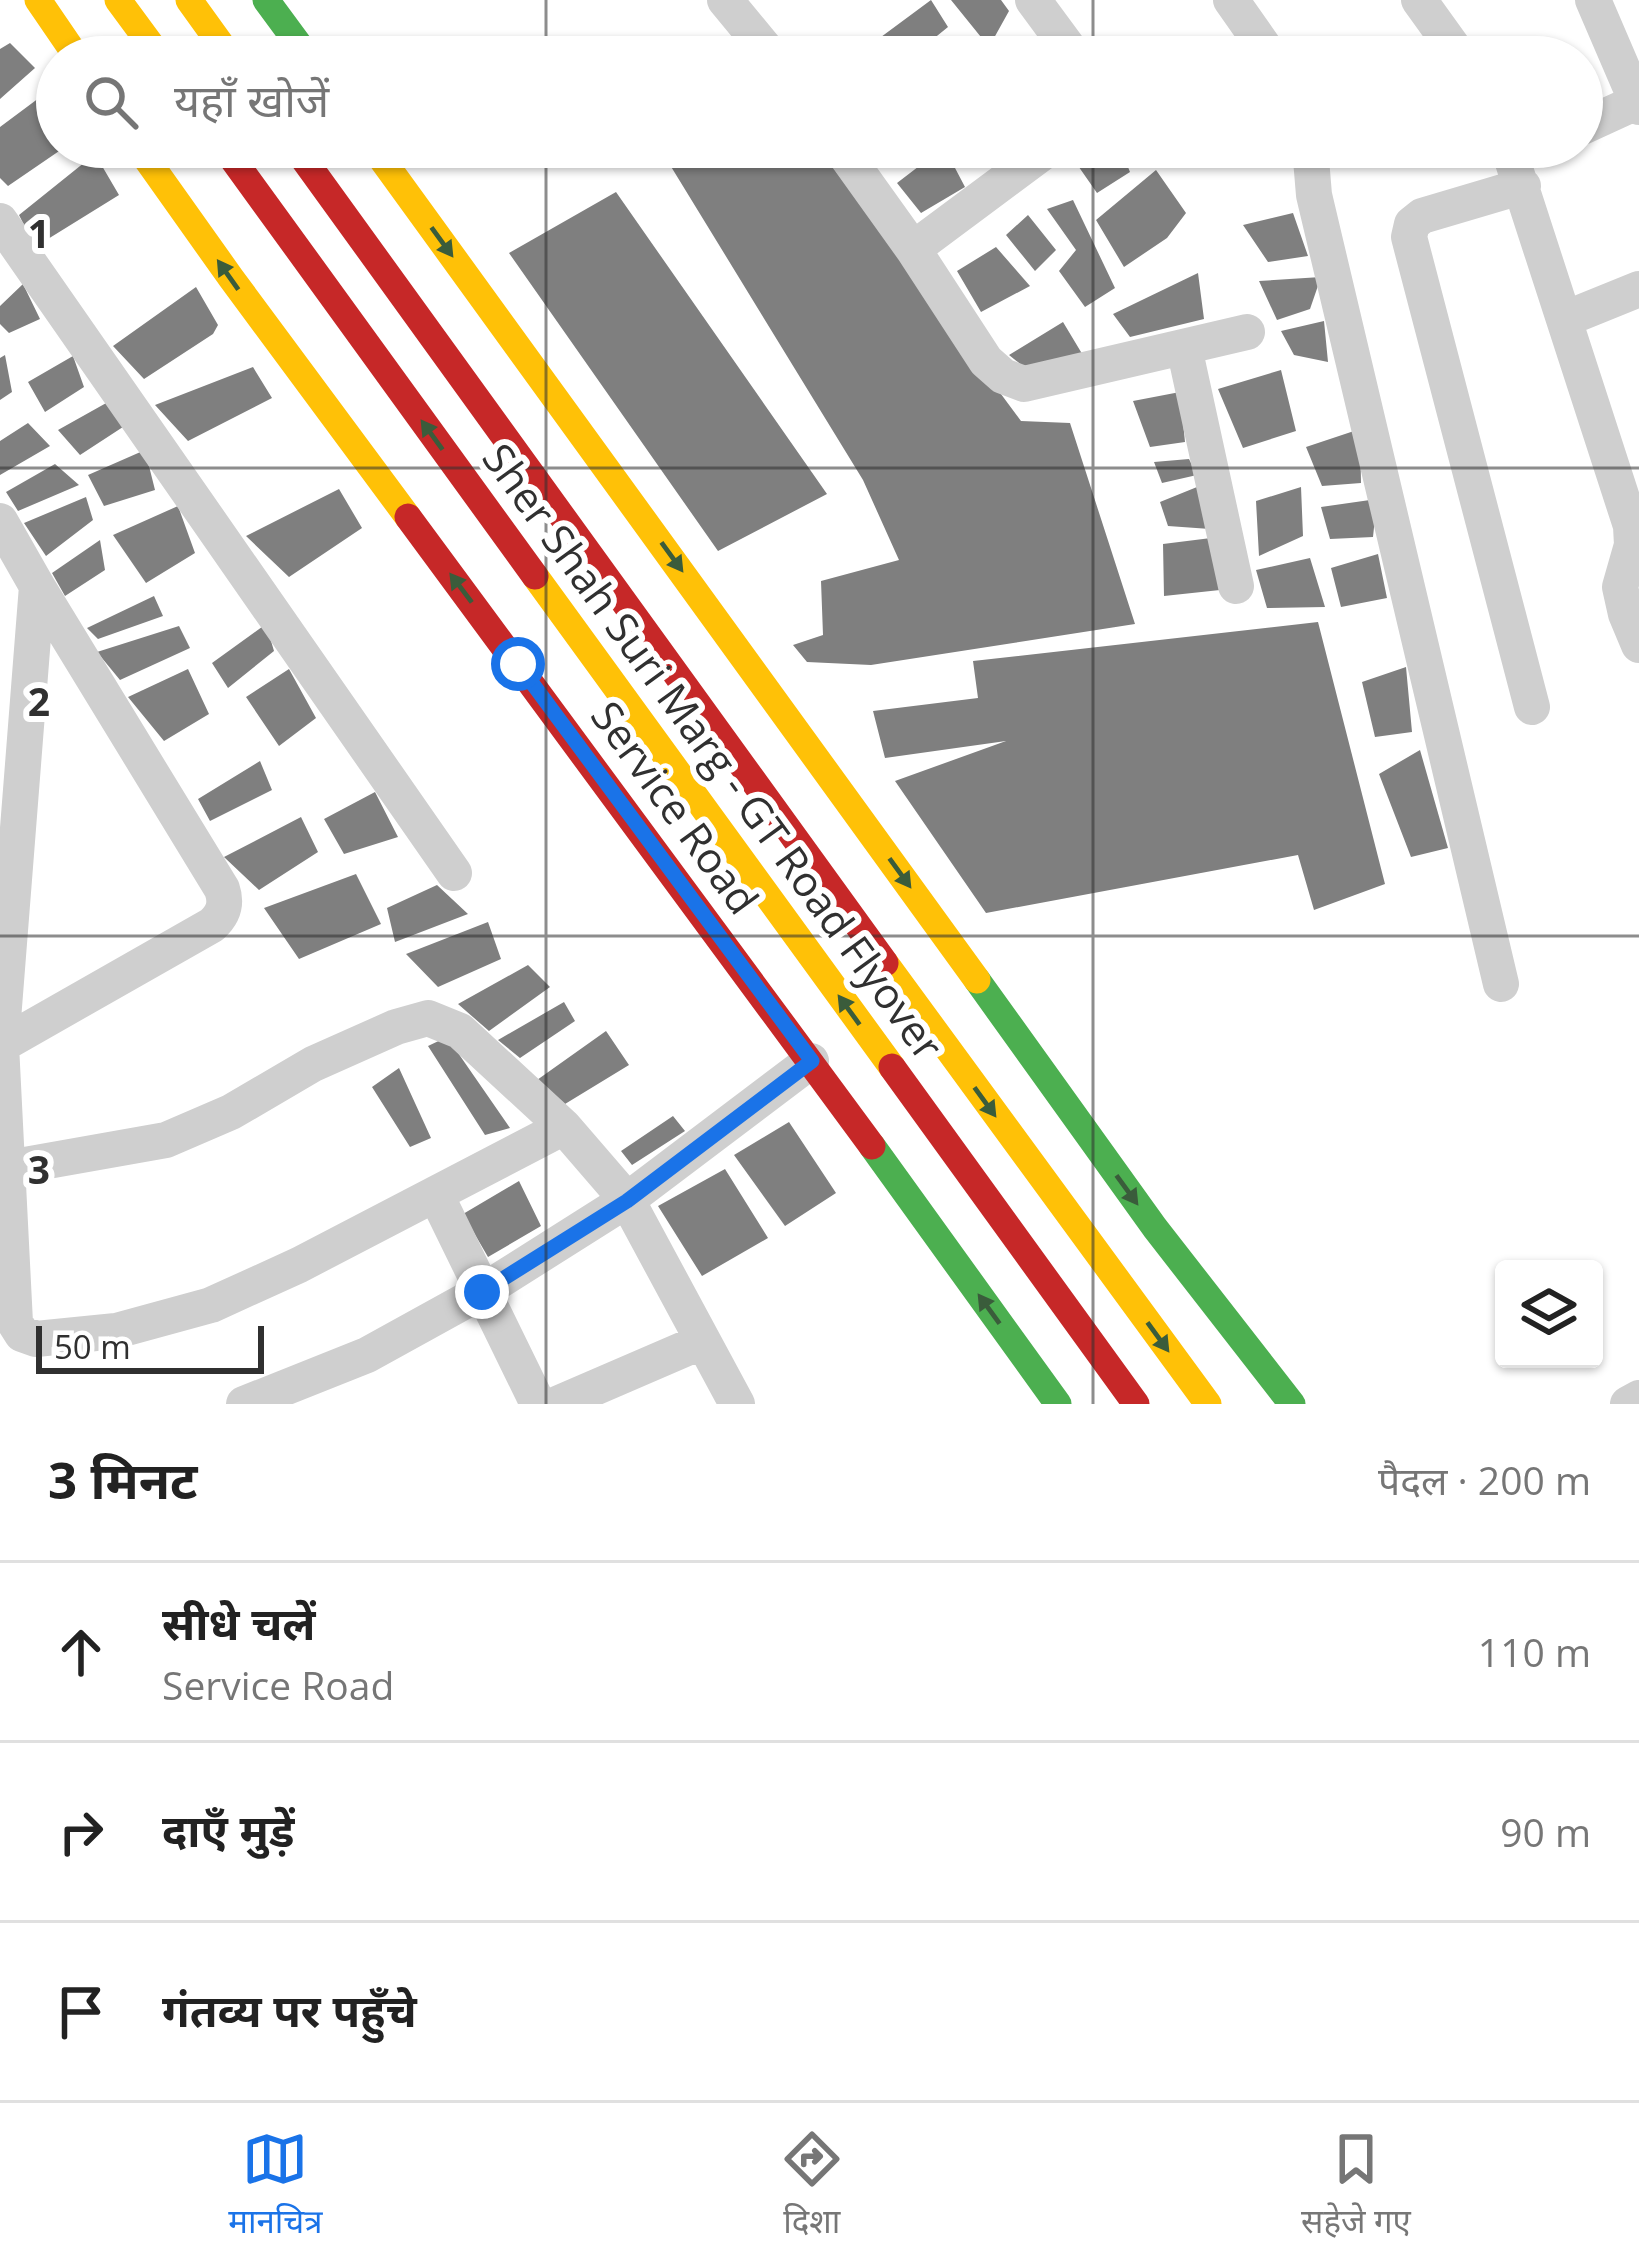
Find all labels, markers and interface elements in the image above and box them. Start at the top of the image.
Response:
search box [36,36,1603,168]
icon: search [78,69,144,135]
text: यहाँ खोजें [174,69,329,130]
text: 1 [28,206,50,259]
one-way arrow [430,226,454,258]
one-way arrow [217,259,240,291]
one-way arrow [421,419,444,451]
street label: Sher Shah Suri Marg - GT Road Flyover [471,431,957,1071]
one-way arrow [659,541,683,573]
one-way arrow [449,572,473,604]
route start [491,637,545,691]
text: 2 [28,674,50,727]
street label: Service Road [579,689,773,925]
one-way arrow [888,857,911,889]
one-way arrow [838,994,862,1026]
one-way arrow [973,1086,997,1118]
text: 3 [28,1142,50,1195]
one-way arrow [1115,1174,1139,1206]
map controls [1495,1260,1603,1368]
button: layers [1495,1260,1603,1368]
route end [455,1265,509,1319]
one-way arrow [978,1293,1002,1325]
scale bar [36,1320,264,1373]
one-way arrow [1145,1321,1169,1352]
text: 50 m [54,1324,131,1369]
text: 3 मिनट [48,1444,197,1514]
text: पैदल · 200 m [1378,1453,1591,1506]
text: सीधे चलें [162,1592,316,1653]
icon: ahead [48,1619,114,1685]
text: 110 m [1478,1625,1591,1678]
text: Service Road [162,1658,394,1711]
icon: right [48,1799,114,1865]
text: दाएँ मुड़ें [162,1799,295,1860]
text: 90 m [1500,1805,1591,1858]
icon: arrive [48,1979,114,2045]
text: गंतव्य पर पहुँचे [162,1979,417,2040]
tab: मानचित्र [228,2126,322,2246]
tab: दिशा [779,2126,845,2246]
tab: सहेजे गए [1301,2126,1411,2246]

